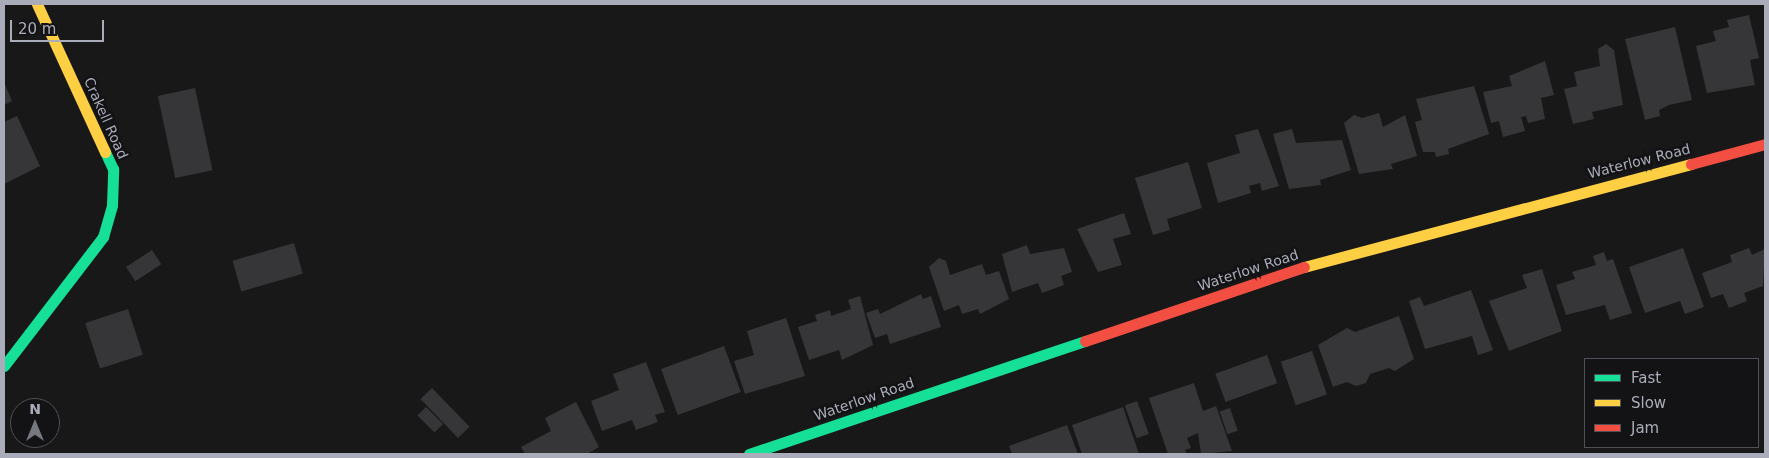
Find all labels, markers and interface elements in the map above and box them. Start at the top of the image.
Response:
scale bar [12,10,106,42]
text: 20 m [18,20,56,38]
street label: Crakell Road [80,75,132,161]
street label: Waterlow Road [1586,140,1692,182]
street label: Waterlow Road [1196,246,1300,294]
legend [1584,358,1759,448]
text: Fast [1631,369,1661,387]
street label: Waterlow Road [812,374,916,424]
text: Slow [1631,394,1666,412]
north arrow [10,398,60,448]
text: N [29,401,41,417]
text: Jam [1631,419,1659,437]

